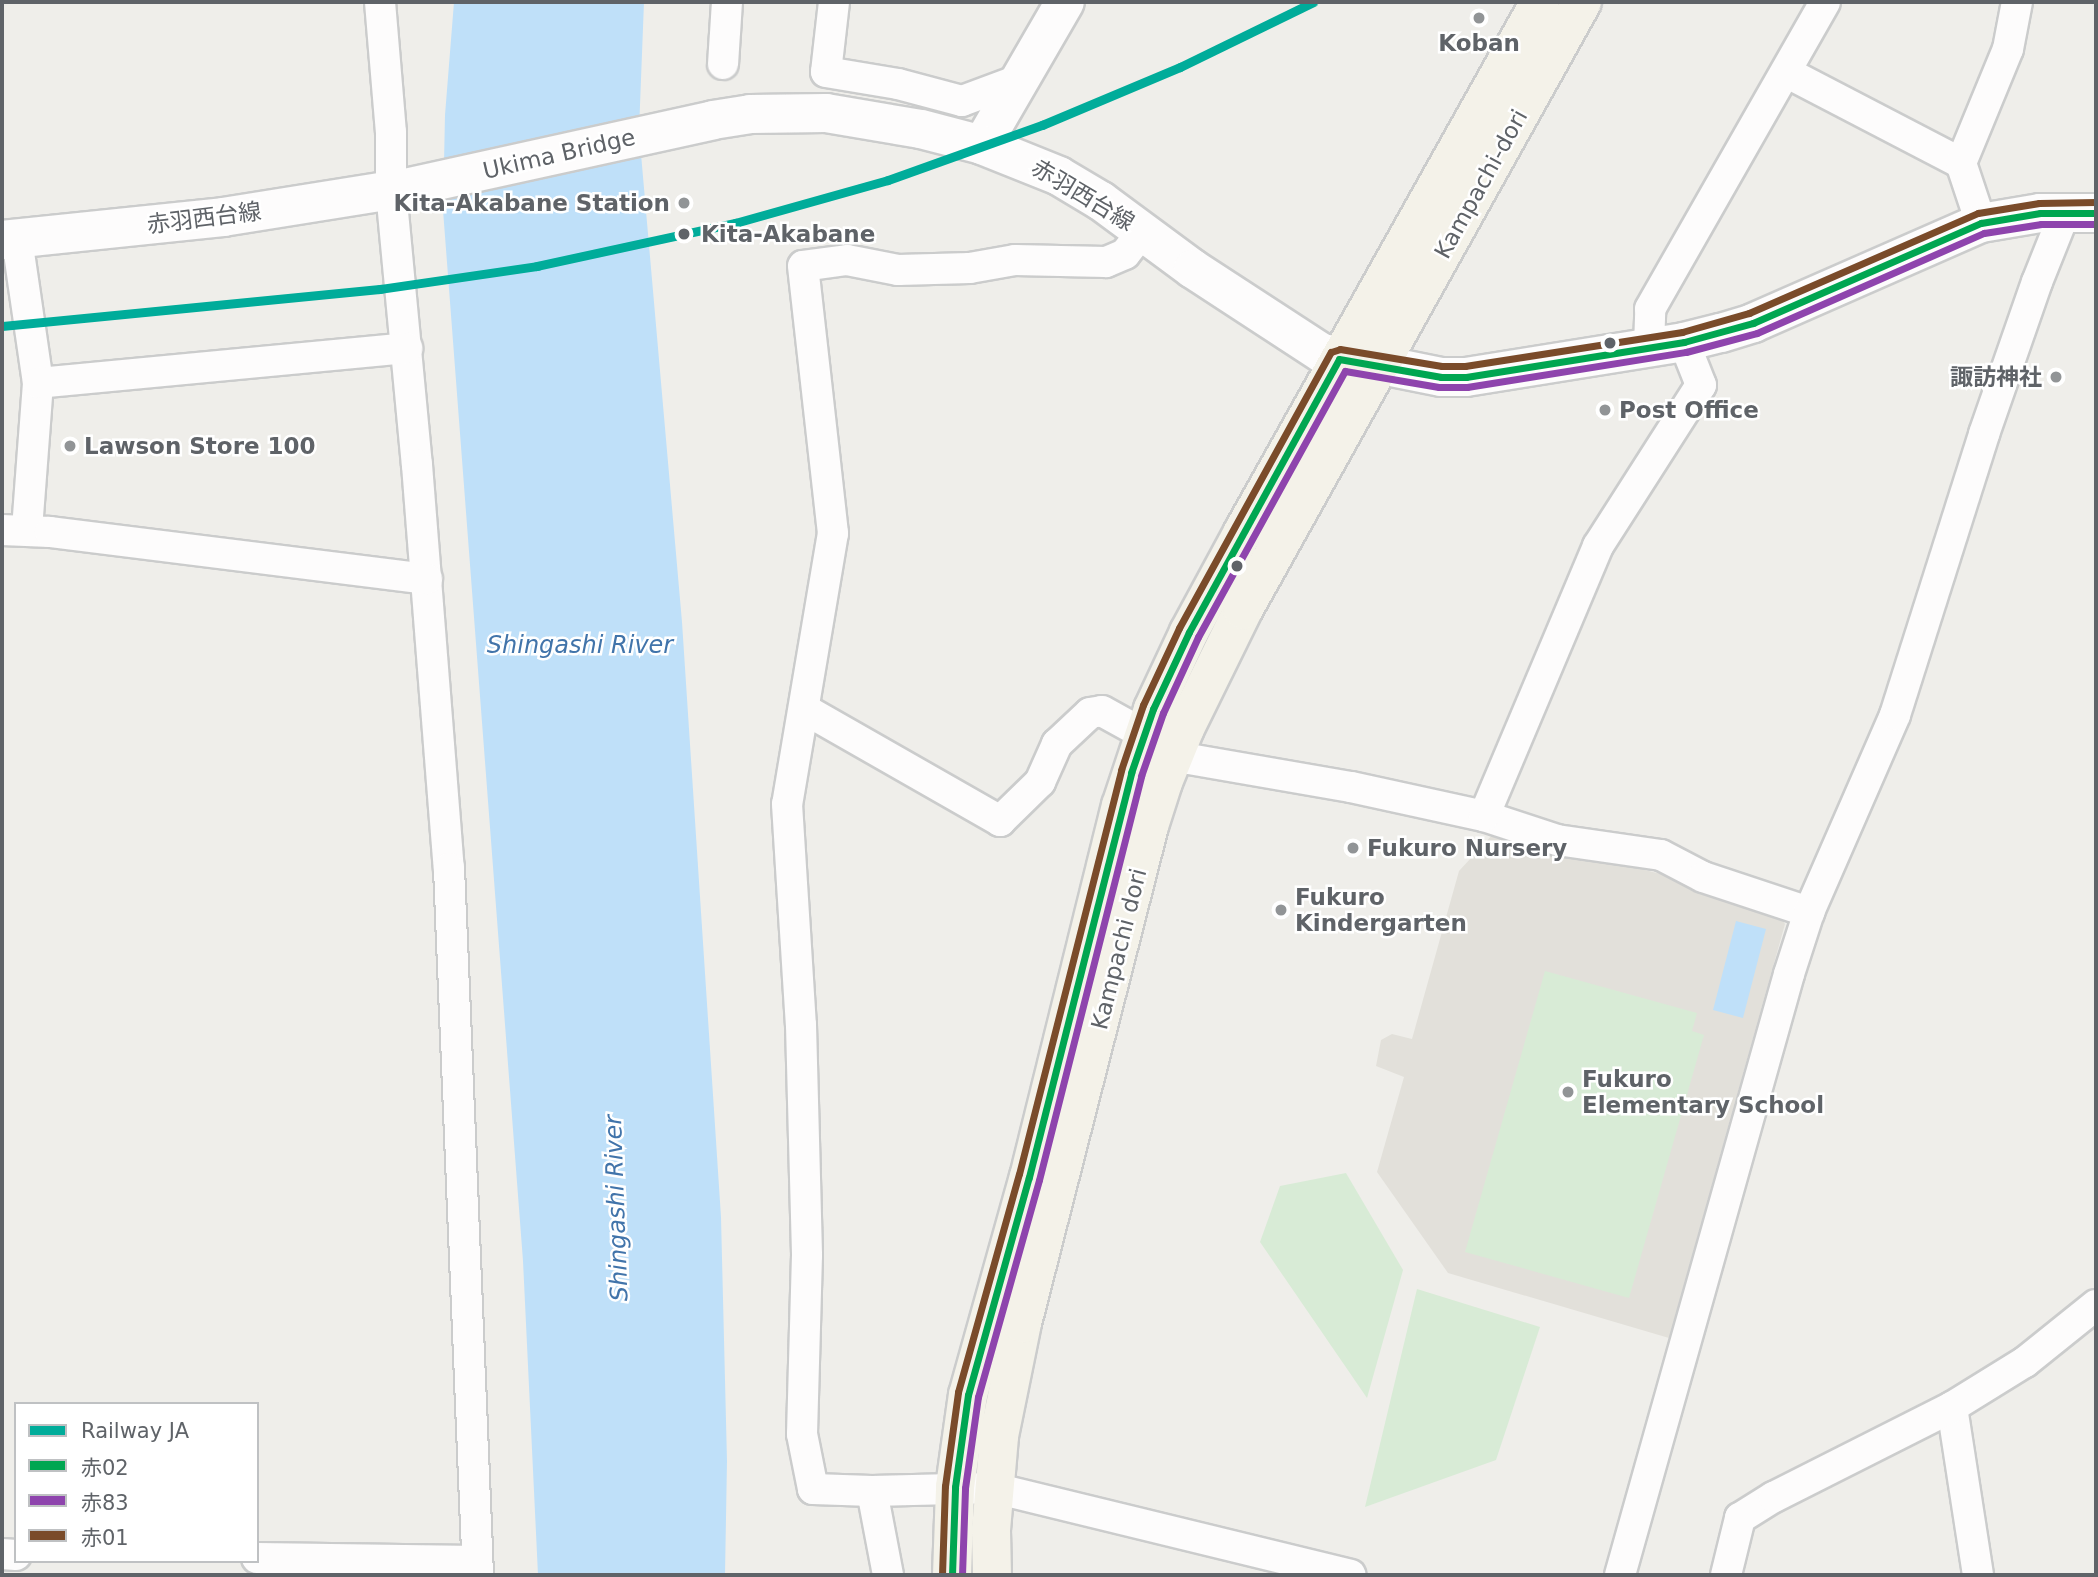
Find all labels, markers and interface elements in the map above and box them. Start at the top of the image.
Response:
marker: Koban [1471,10,1487,26]
place label: Koban [1438,29,1520,57]
street label: Kampachi-dori [1429,105,1533,263]
street label: Ukima Bridge [480,123,638,185]
street label: 赤羽西台線 [1027,154,1139,236]
place label: Kita-Akabane Station [394,189,670,217]
marker: Kita-Akabane Station [676,195,692,211]
street label: 赤羽西台線 [145,197,263,239]
place label: Kita-Akabane [701,220,875,248]
marker: Kita-Akabane [673,223,695,245]
unlabelled marker [1603,336,1617,350]
place label: 諏訪神社 [1950,363,2042,391]
marker: 諏訪神社 [2048,369,2064,385]
place label: Post Office [1619,396,1759,424]
marker: Post Office [1597,402,1613,418]
place label: Lawson Store 100 [84,432,316,460]
marker: Lawson Store 100 [62,438,78,454]
unlabelled marker [1230,559,1244,573]
water label: Shingashi River [487,632,673,660]
place label: Fukuro Nursery [1367,834,1567,862]
marker: Fukuro Nursery [1345,840,1361,856]
street label: Kampachi dori [1086,865,1152,1033]
place label: Fukuro Kindergarten [1295,883,1467,937]
marker: Fukuro Kindergarten [1273,902,1289,918]
place label: Fukuro Elementary School [1582,1065,1824,1119]
marker: Fukuro Elementary School [1560,1084,1576,1100]
water label: Shingashi River [599,1114,635,1302]
legend [14,1402,259,1563]
text: Railway JA [81,1419,189,1443]
text: 赤02 [81,1456,129,1480]
text: 赤83 [81,1491,129,1515]
text: 赤01 [81,1526,129,1550]

